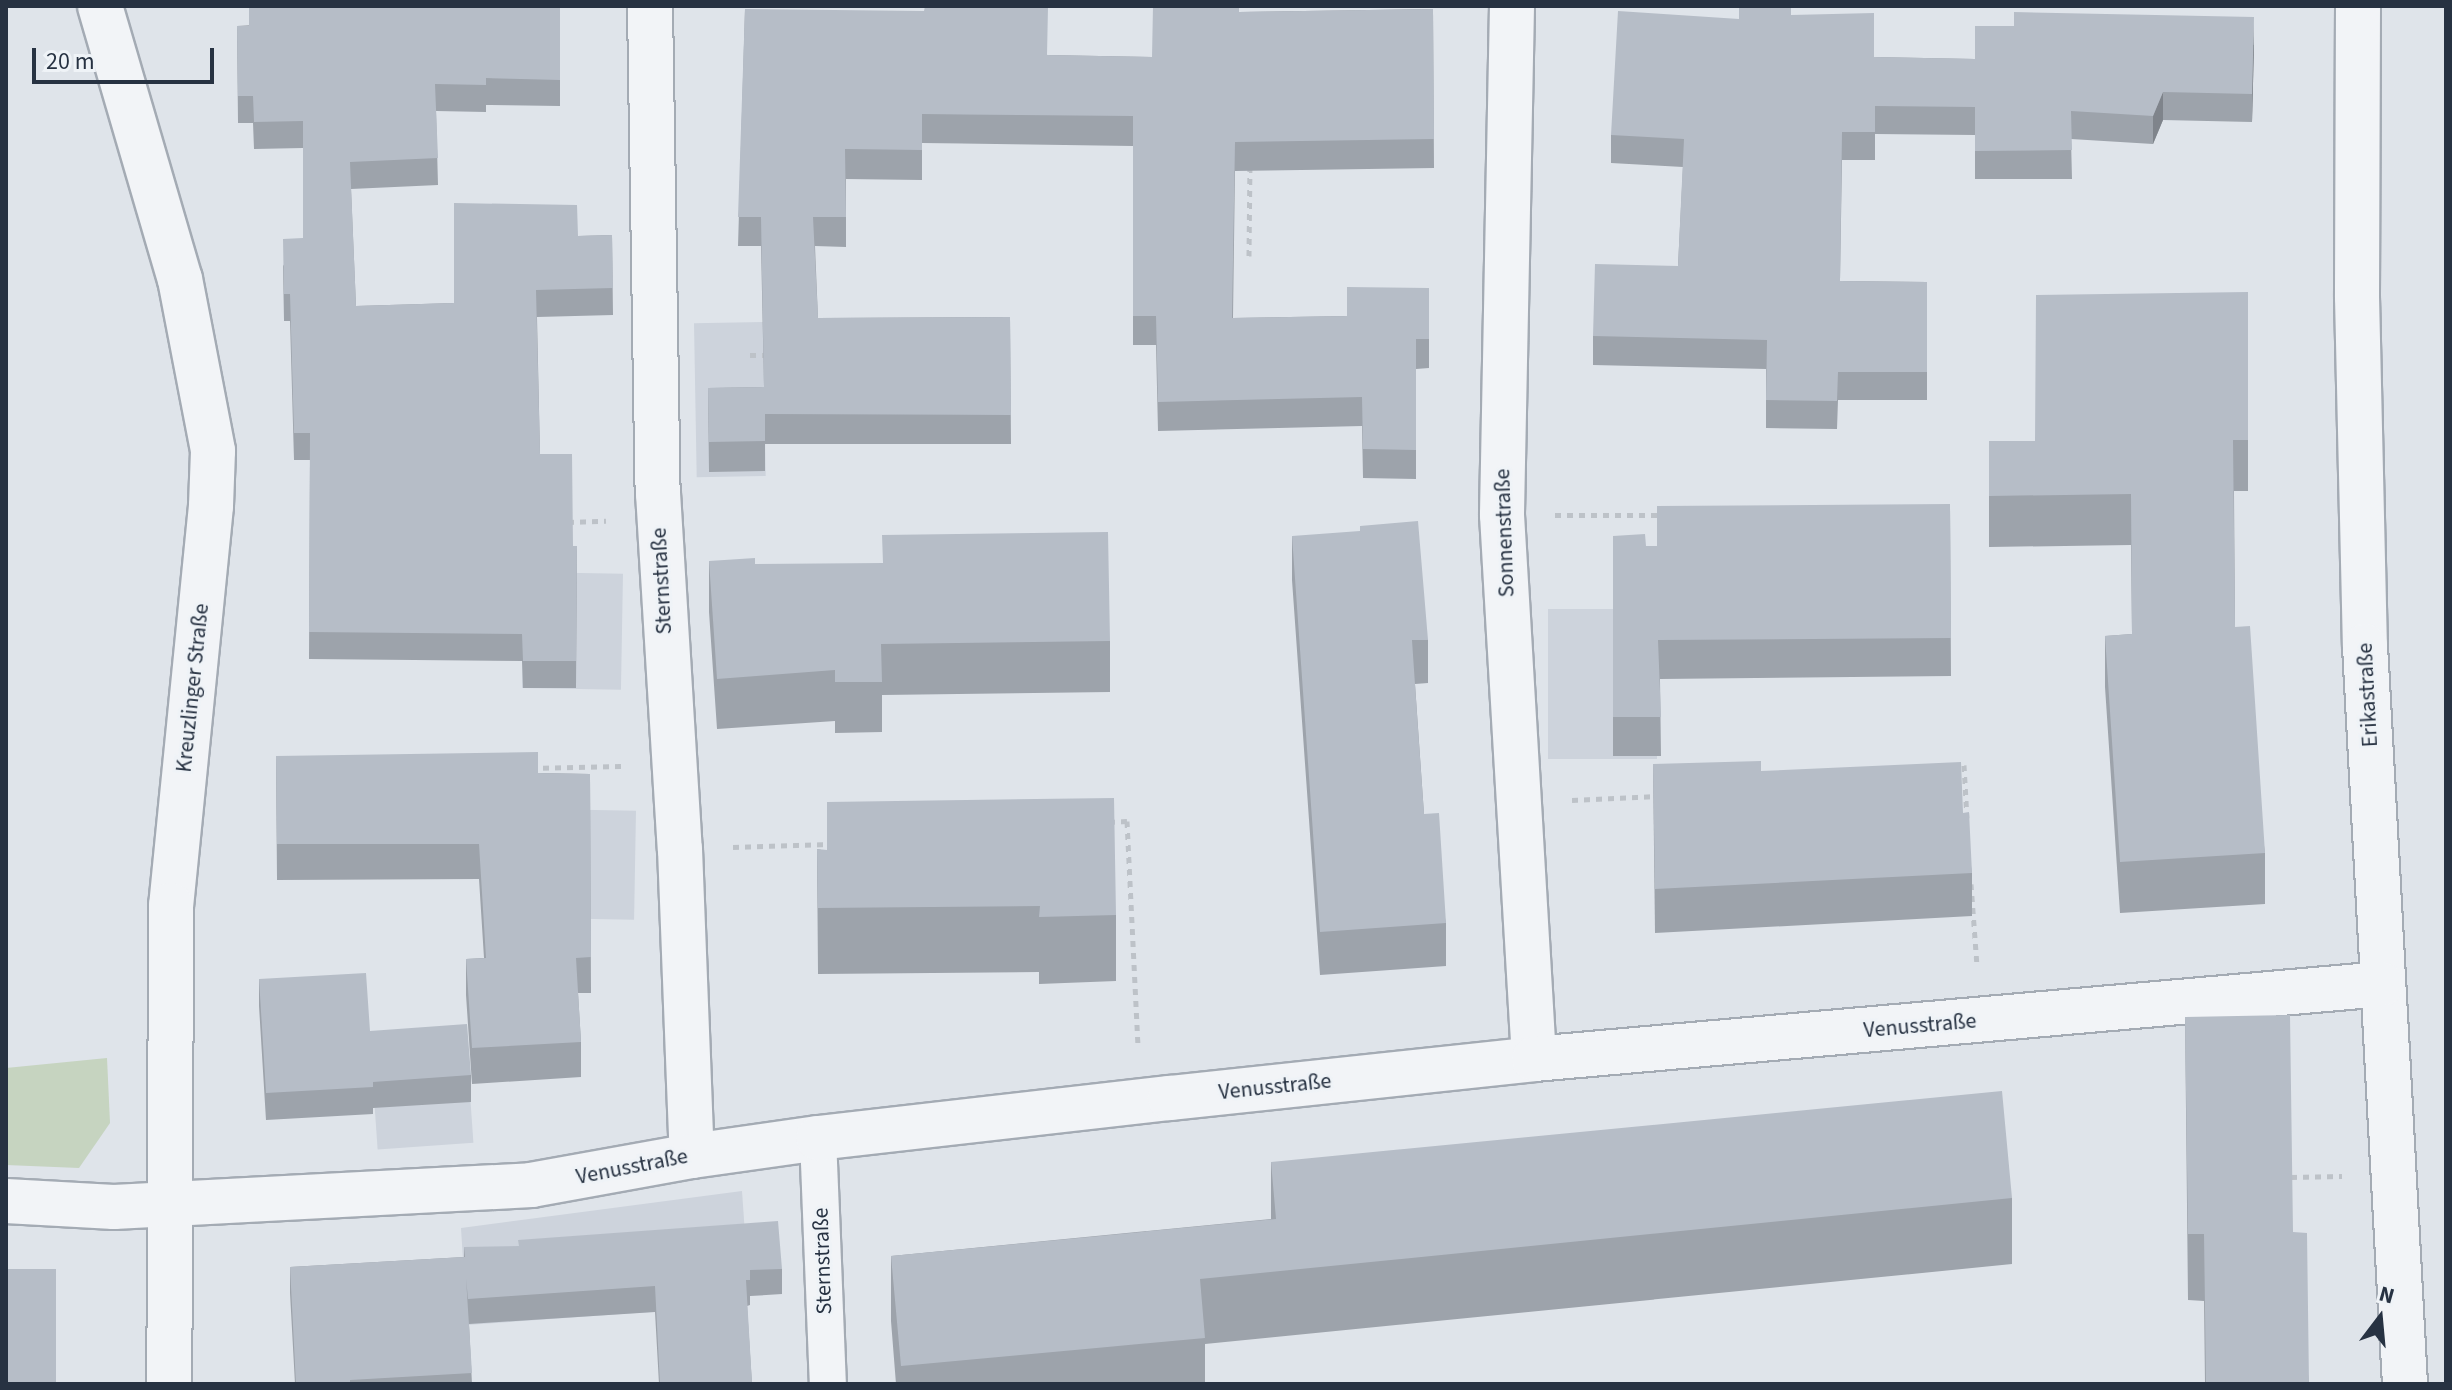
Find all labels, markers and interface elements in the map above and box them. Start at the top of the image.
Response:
scale bar [36,32,218,82]
text: 20 m [46,44,95,79]
street label: Sonnenstraße [1490,468,1520,598]
street label: Sternstraße [646,527,678,635]
street label: Kreuzlinger Straße [171,602,215,774]
street label: Erikastraße [2352,642,2384,748]
street label: Venusstraße [1862,1008,1978,1044]
street label: Venusstraße [1217,1068,1333,1106]
street label: Venusstraße [574,1143,690,1191]
street label: Sternstraße [808,1207,838,1315]
north arrow [2340,1278,2420,1358]
text: N [2375,1278,2398,1312]

